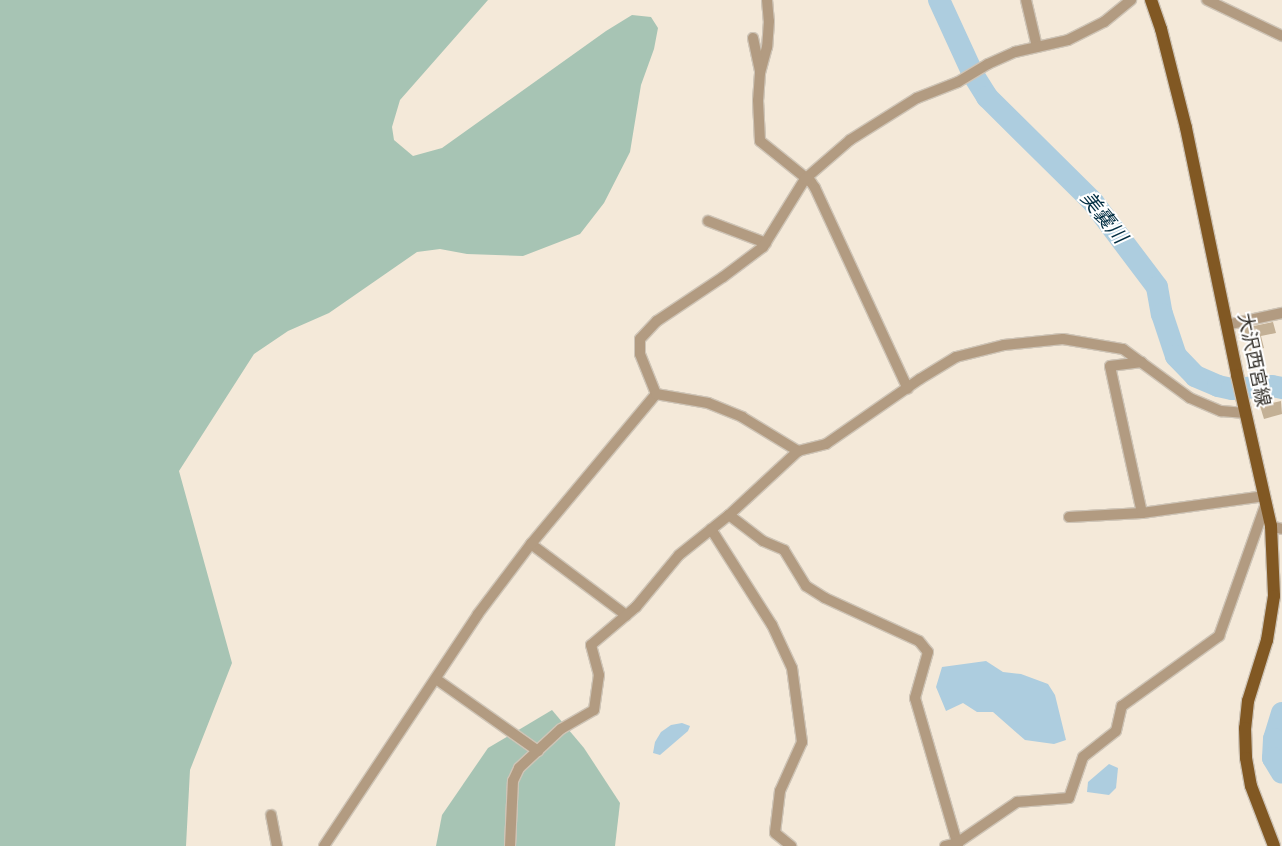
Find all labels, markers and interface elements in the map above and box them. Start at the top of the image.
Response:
water label: 美嚢川 [1075,187,1131,249]
street label: 大沢西宮線 [1232,311,1274,409]

